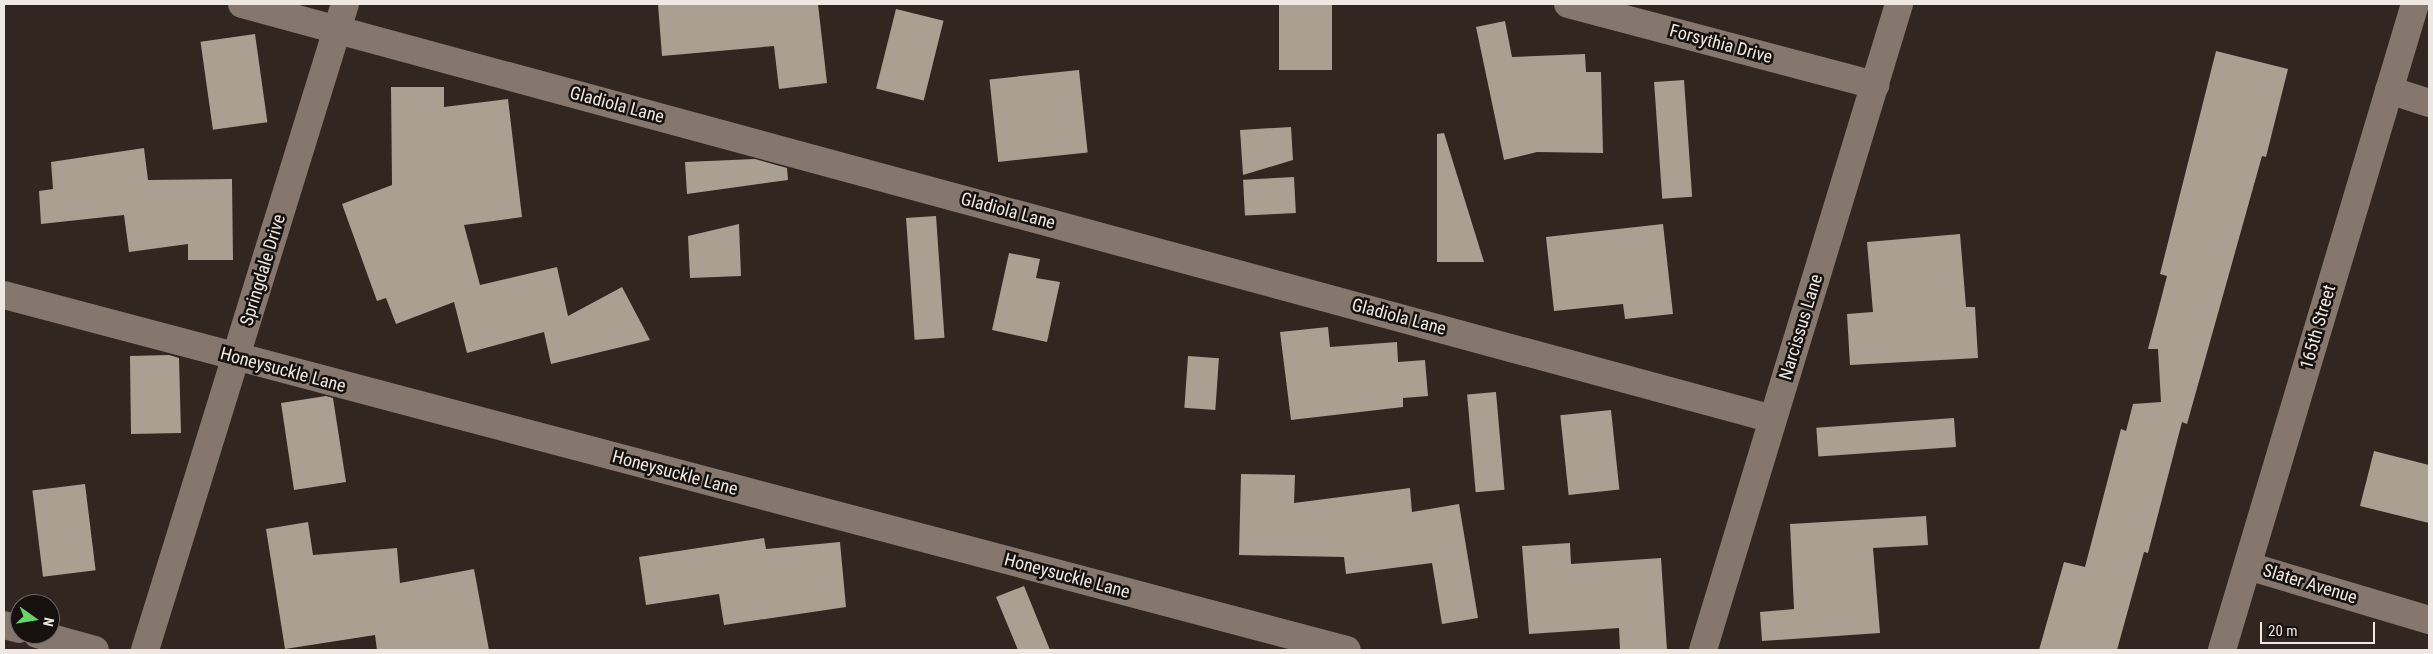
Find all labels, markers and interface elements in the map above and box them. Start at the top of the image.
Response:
street label: Forsythia Drive [1667,20,1775,68]
street label: Gladiola Lane [567,82,667,128]
street label: Gladiola Lane [958,188,1058,234]
street label: Springdale Drive [236,212,290,328]
street label: Narcissus Lane [1775,272,1827,382]
street label: 165th Street [2296,282,2340,372]
street label: Gladiola Lane [1349,294,1449,340]
street label: Honeysuckle Lane [218,343,348,397]
street label: Honeysuckle Lane [610,446,740,500]
street label: Honeysuckle Lane [1002,549,1132,603]
street label: Slater Avenue [2260,559,2360,609]
north arrow [10,594,60,644]
scale bar [2263,612,2378,644]
text: N [40,616,57,628]
text: 20 m [2268,622,2298,640]

